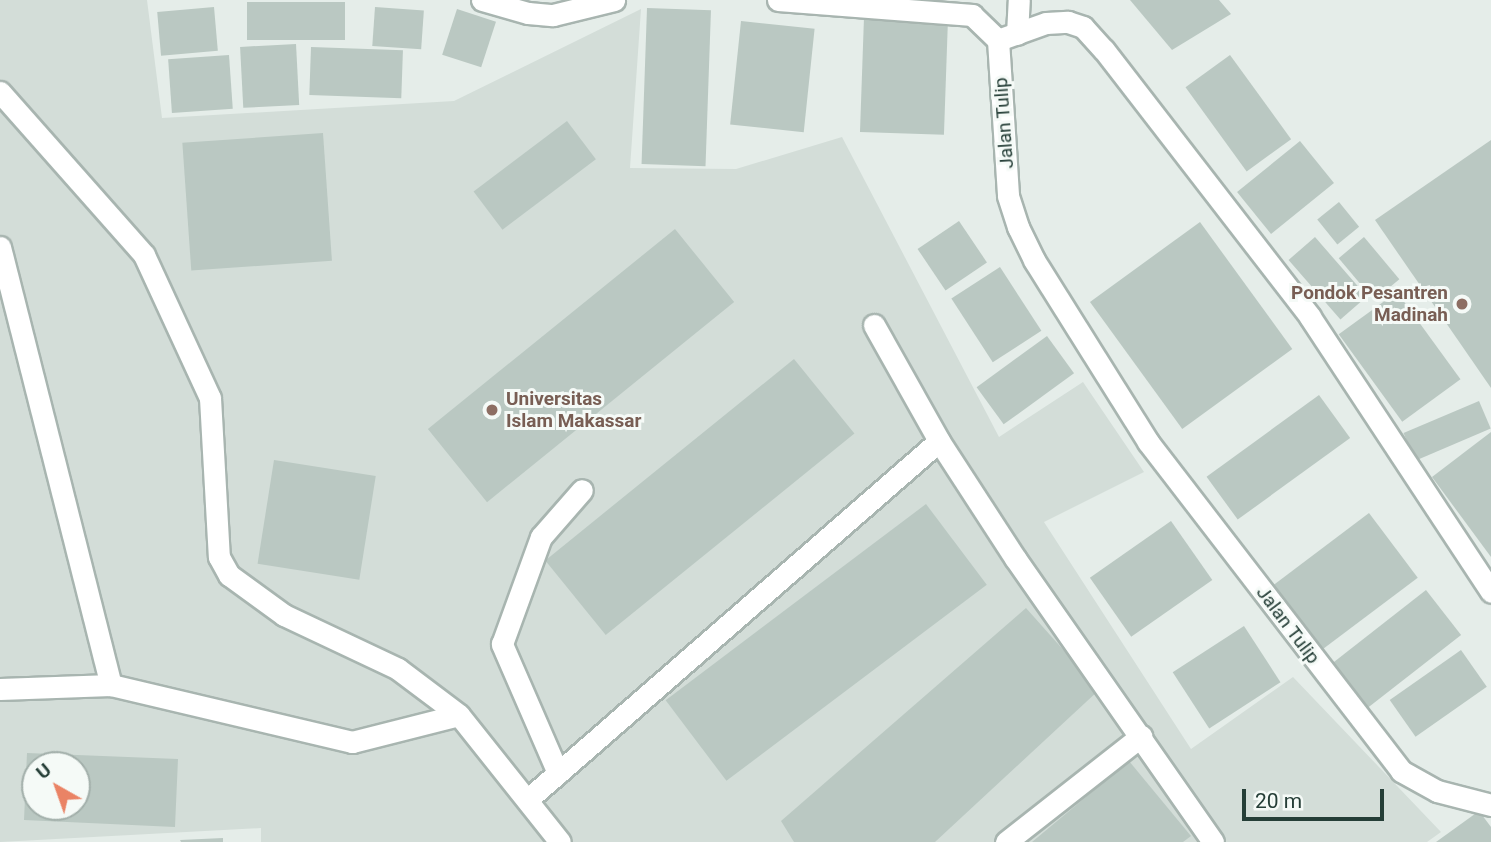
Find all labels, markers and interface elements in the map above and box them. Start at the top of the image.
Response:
street label: Jalan Tulip [989,76,1019,170]
place label: Pondok Pesantren Madinah [1291,282,1448,326]
marker: Pondok Pesantren Madinah [1454,296,1470,312]
place label: Universitas Islam Makassar [506,388,641,432]
marker: Universitas Islam Makassar [484,402,500,418]
street label: Jalan Tulip [1251,581,1325,669]
north arrow [21,751,91,821]
text: U [31,758,56,784]
scale bar [1246,776,1388,820]
text: 20 m [1255,789,1302,813]

